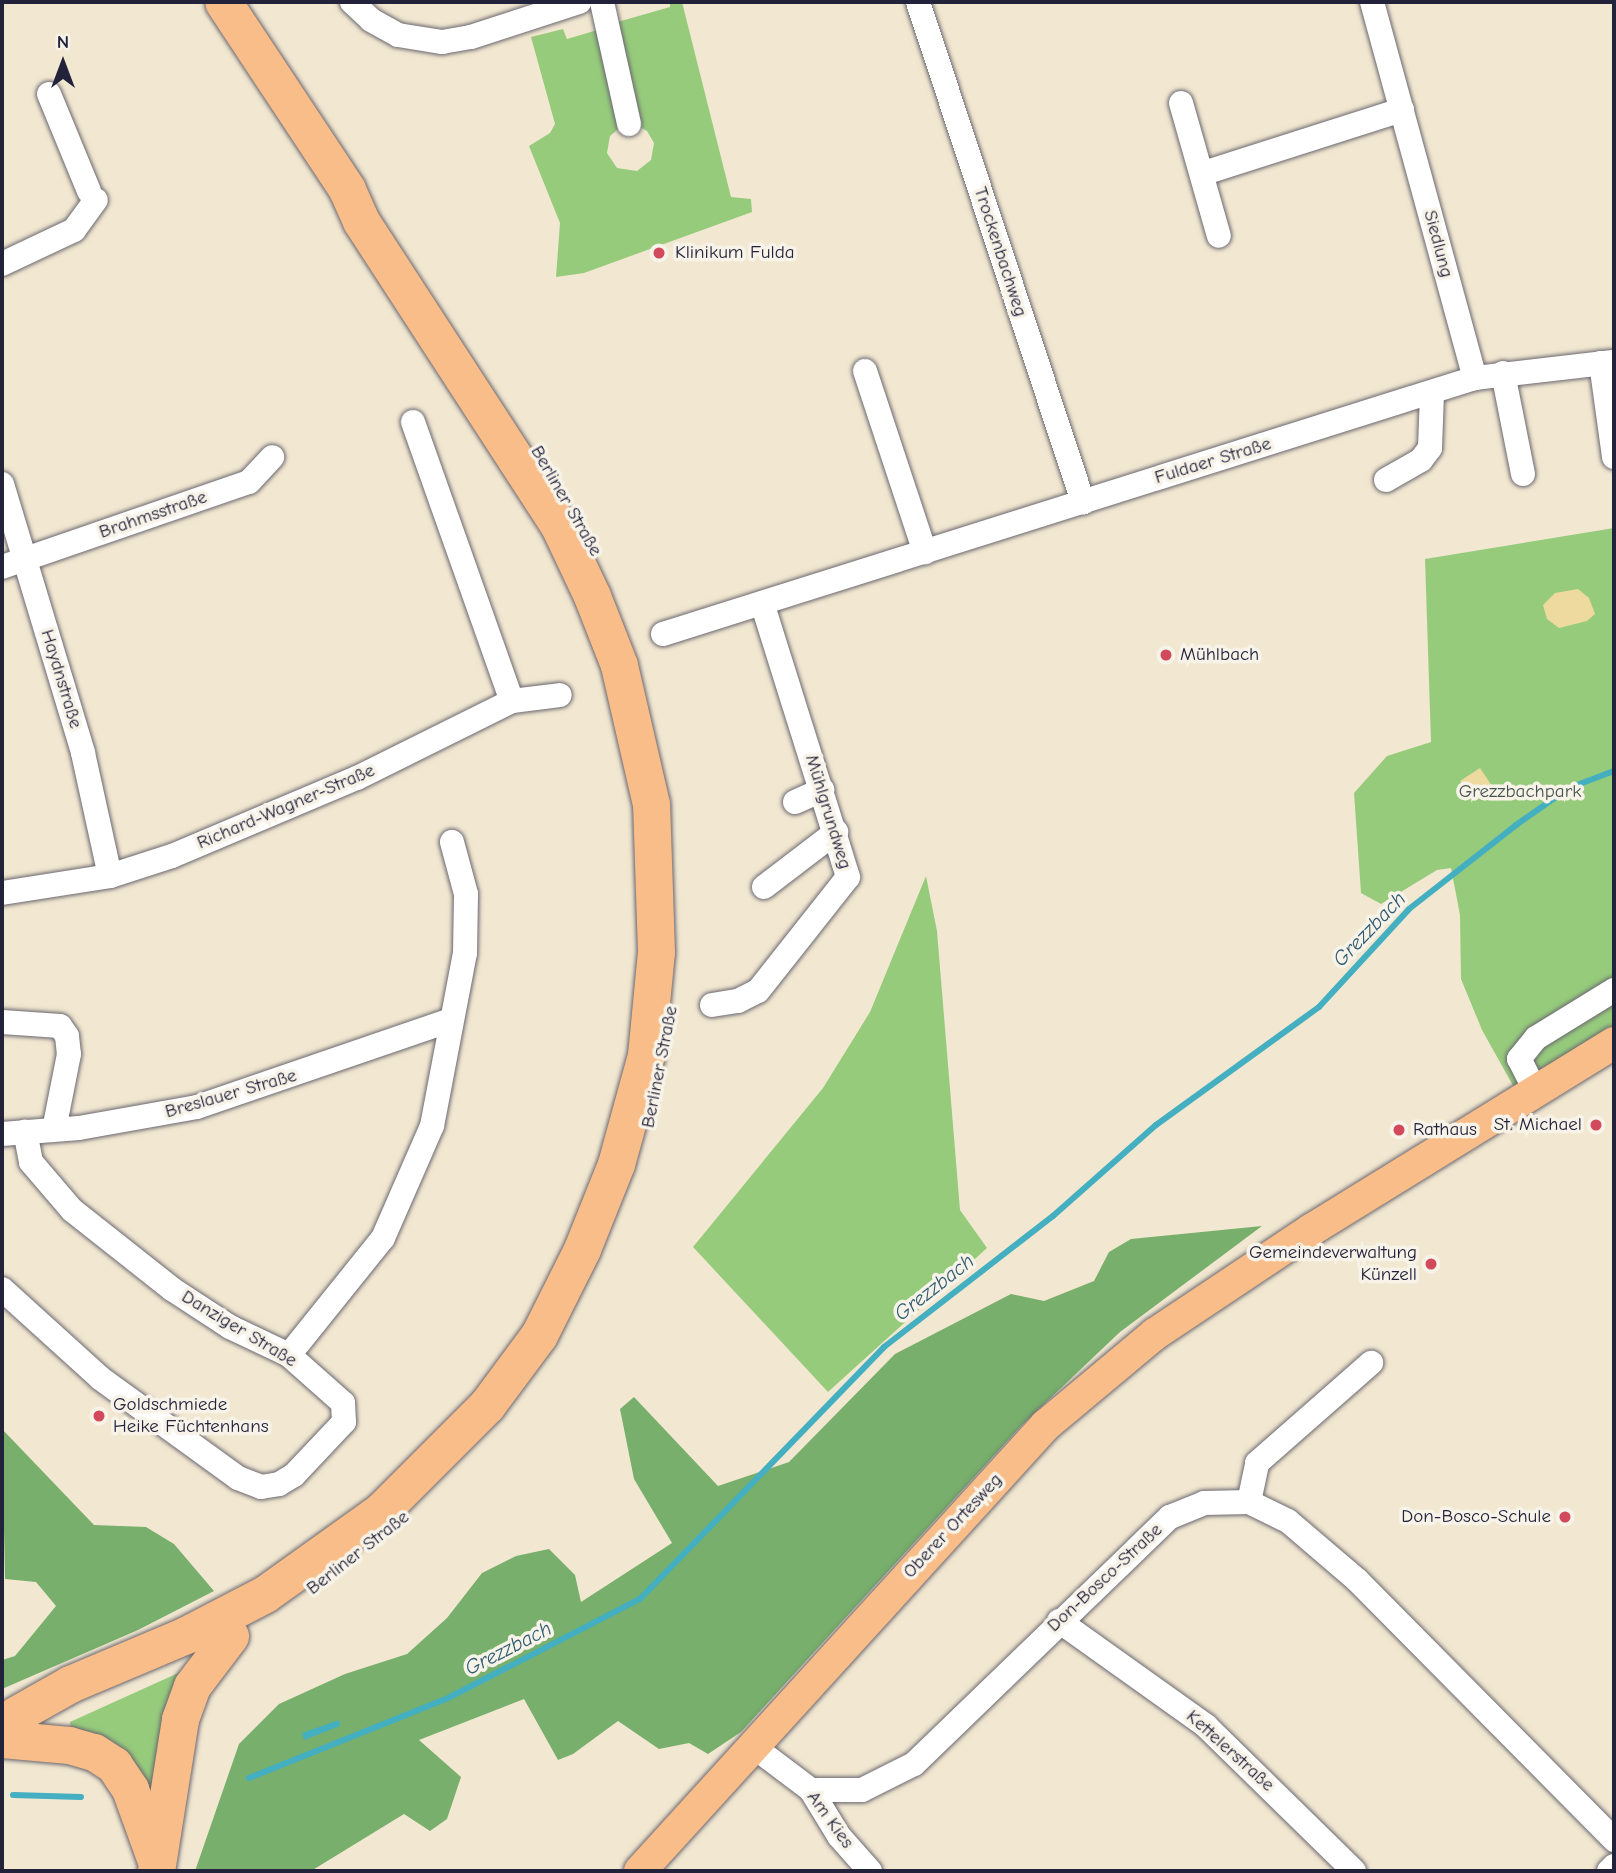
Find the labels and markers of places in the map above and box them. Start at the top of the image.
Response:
place label: Klinikum Fulda [675,242,795,264]
marker: Klinikum Fulda [649,243,669,263]
place label: Mühlbach [1180,644,1259,666]
marker: Mühlbach [1158,647,1174,663]
place label: St. Michael [1494,1114,1582,1136]
marker: St. Michael [1588,1117,1604,1133]
place label: Rathaus [1413,1119,1477,1141]
marker: Rathaus [1391,1122,1407,1138]
place label: Gemeindeverwaltung Künzell [1249,1242,1417,1286]
marker: Gemeindeverwaltung Künzell [1423,1256,1439,1272]
place label: Goldschmiede Heike Füchtenhans [113,1394,269,1438]
marker: Goldschmiede Heike Füchtenhans [91,1408,107,1424]
place label: Don-Bosco-Schule [1401,1506,1551,1528]
marker: Don-Bosco-Schule [1557,1509,1573,1525]

